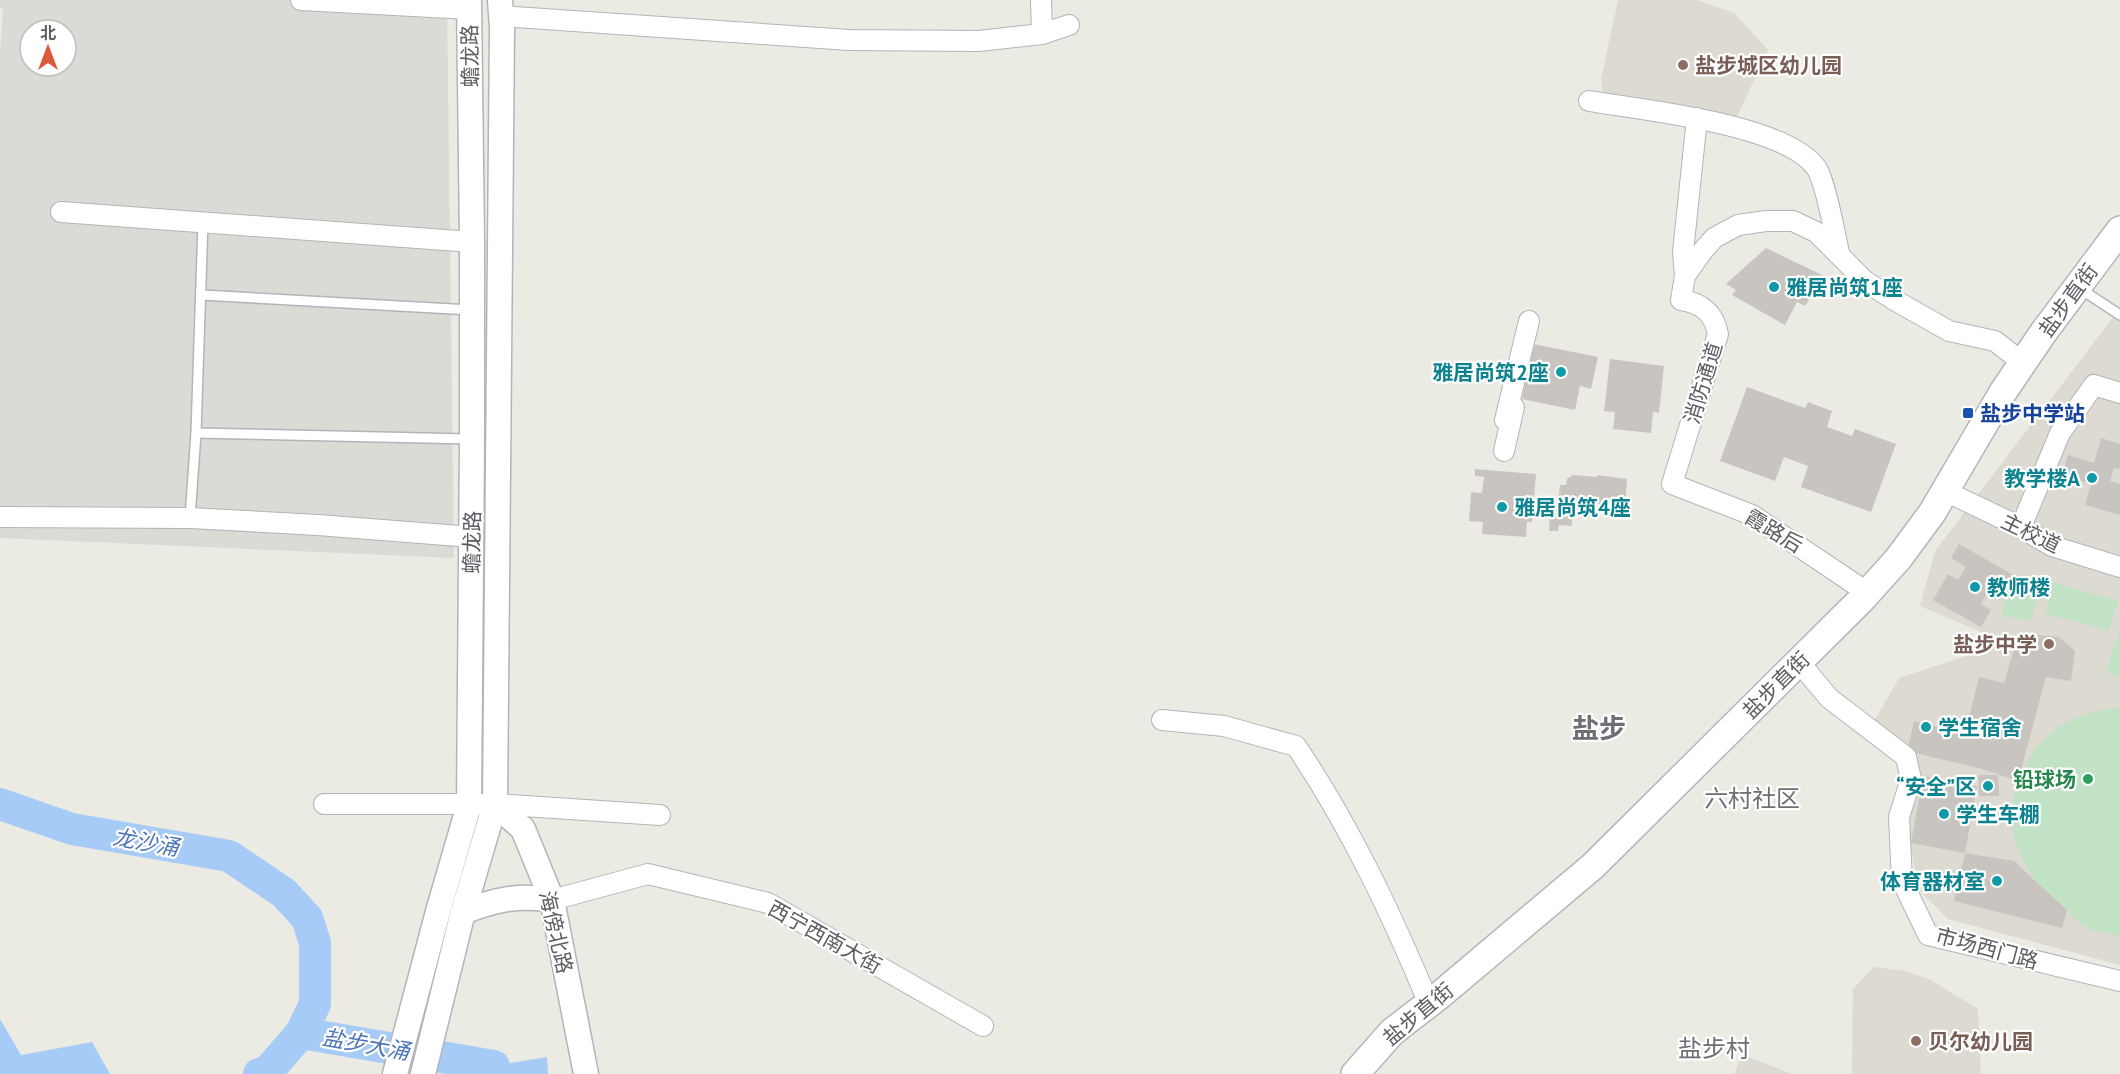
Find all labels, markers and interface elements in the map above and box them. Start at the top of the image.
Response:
north arrow [18,18,78,78]
text: 北 [40,23,56,43]
street label: 蟾龙路 [456,24,484,88]
place label: 盐步城区幼儿园 [1695,52,1842,79]
marker: 盐步城区幼儿园 [1676,58,1690,72]
street label: 盐步直街 [2032,258,2104,342]
place label: 雅居尚筑1座 [1786,274,1903,301]
marker: 雅居尚筑1座 [1767,280,1781,294]
street label: 消防通道 [1678,339,1728,427]
place label: 雅居尚筑2座 [1432,359,1549,386]
marker: 雅居尚筑2座 [1554,365,1568,379]
place label: 盐步中学站 [1980,400,2085,427]
marker: 盐步中学站 [1961,406,1975,420]
place label: 教学楼A [2004,465,2080,492]
marker: 教学楼A [2085,471,2099,485]
place label: 雅居尚筑4座 [1514,494,1631,521]
marker: 雅居尚筑4座 [1495,500,1509,514]
street label: 霞路后 [1740,503,1808,559]
street label: 主校道 [1997,507,2065,559]
street label: 蟾龙路 [458,510,486,574]
place label: 教师楼 [1987,574,2050,601]
marker: 教师楼 [1968,580,1982,594]
place label: 盐步中学 [1953,631,2037,658]
marker: 盐步中学 [2042,637,2056,651]
street label: 盐步直街 [1737,646,1815,724]
district label: 盐步 [1572,711,1626,745]
place label: 学生宿舍 [1938,714,2022,741]
marker: 学生宿舍 [1919,720,1933,734]
place label: 铅球场 [2013,766,2076,793]
marker: 铅球场 [2081,772,2095,786]
place label: “安全”区 [1896,773,1976,800]
marker: “安全”区 [1981,779,1995,793]
district label: 六村社区 [1704,783,1800,814]
place label: 学生车棚 [1956,801,2040,828]
marker: 学生车棚 [1937,807,1951,821]
water label: 龙沙涌 [111,822,184,862]
place label: 体育器材室 [1880,868,1985,895]
marker: 体育器材室 [1990,874,2004,888]
street label: 海傍北路 [533,888,579,976]
street label: 西宁西南大街 [763,895,887,979]
street label: 市场西门路 [1933,921,2041,975]
street label: 盐步直街 [1377,977,1459,1051]
water label: 盐步大涌 [320,1023,415,1066]
place label: 贝尔幼儿园 [1928,1028,2033,1055]
district label: 盐步村 [1678,1033,1750,1064]
marker: 贝尔幼儿园 [1909,1034,1923,1048]

